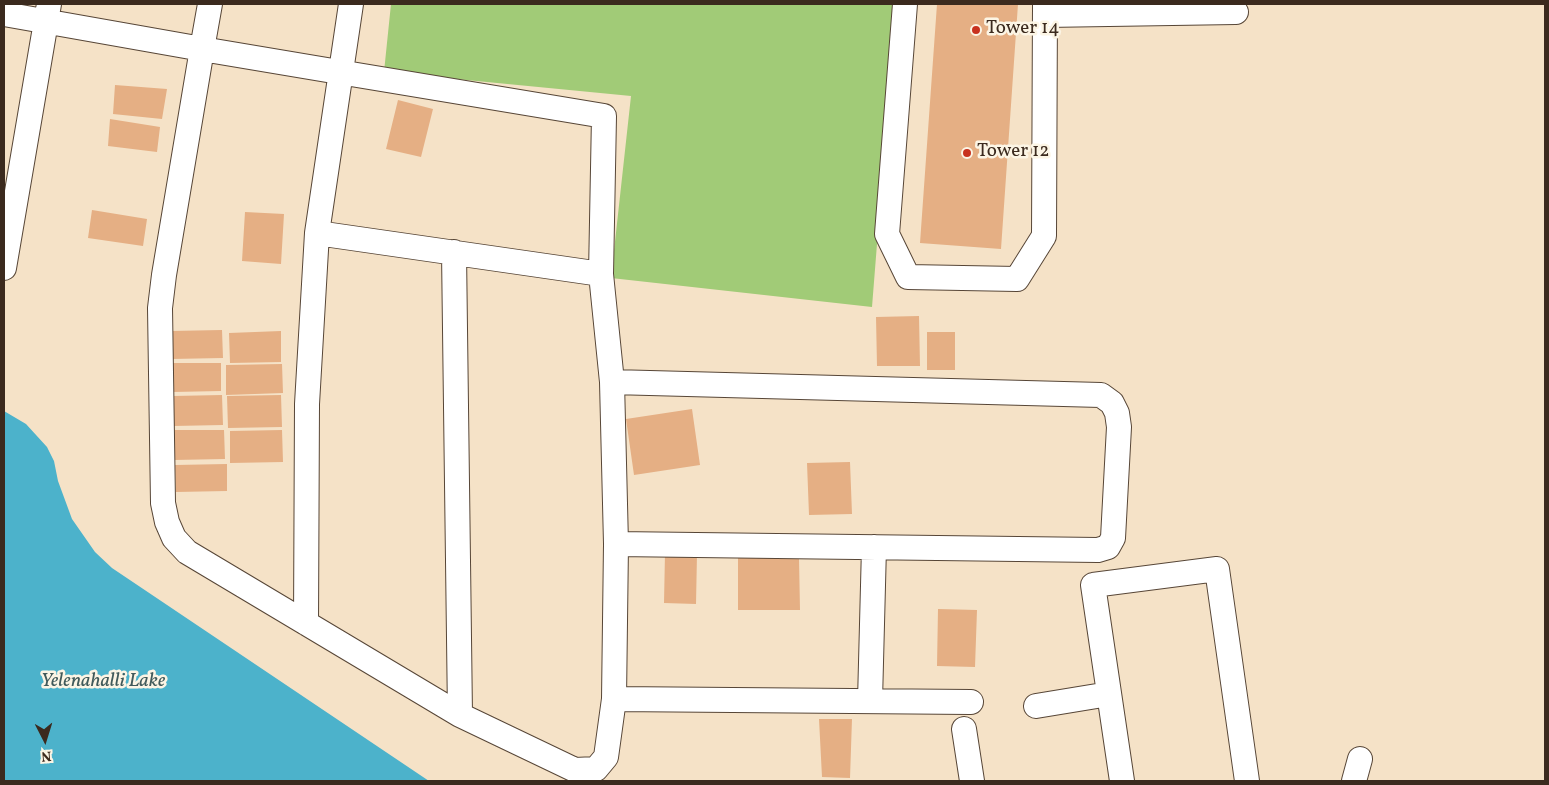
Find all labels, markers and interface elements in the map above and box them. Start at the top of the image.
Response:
place label: Tower 14 [986,19,1060,41]
marker: Tower 14 [970,24,982,36]
place label: Tower 12 [977,142,1050,164]
marker: Tower 12 [961,147,973,159]
water label: Yelenahalli Lake [41,670,165,694]
north arrow [20,715,70,765]
text: N [40,746,52,765]

